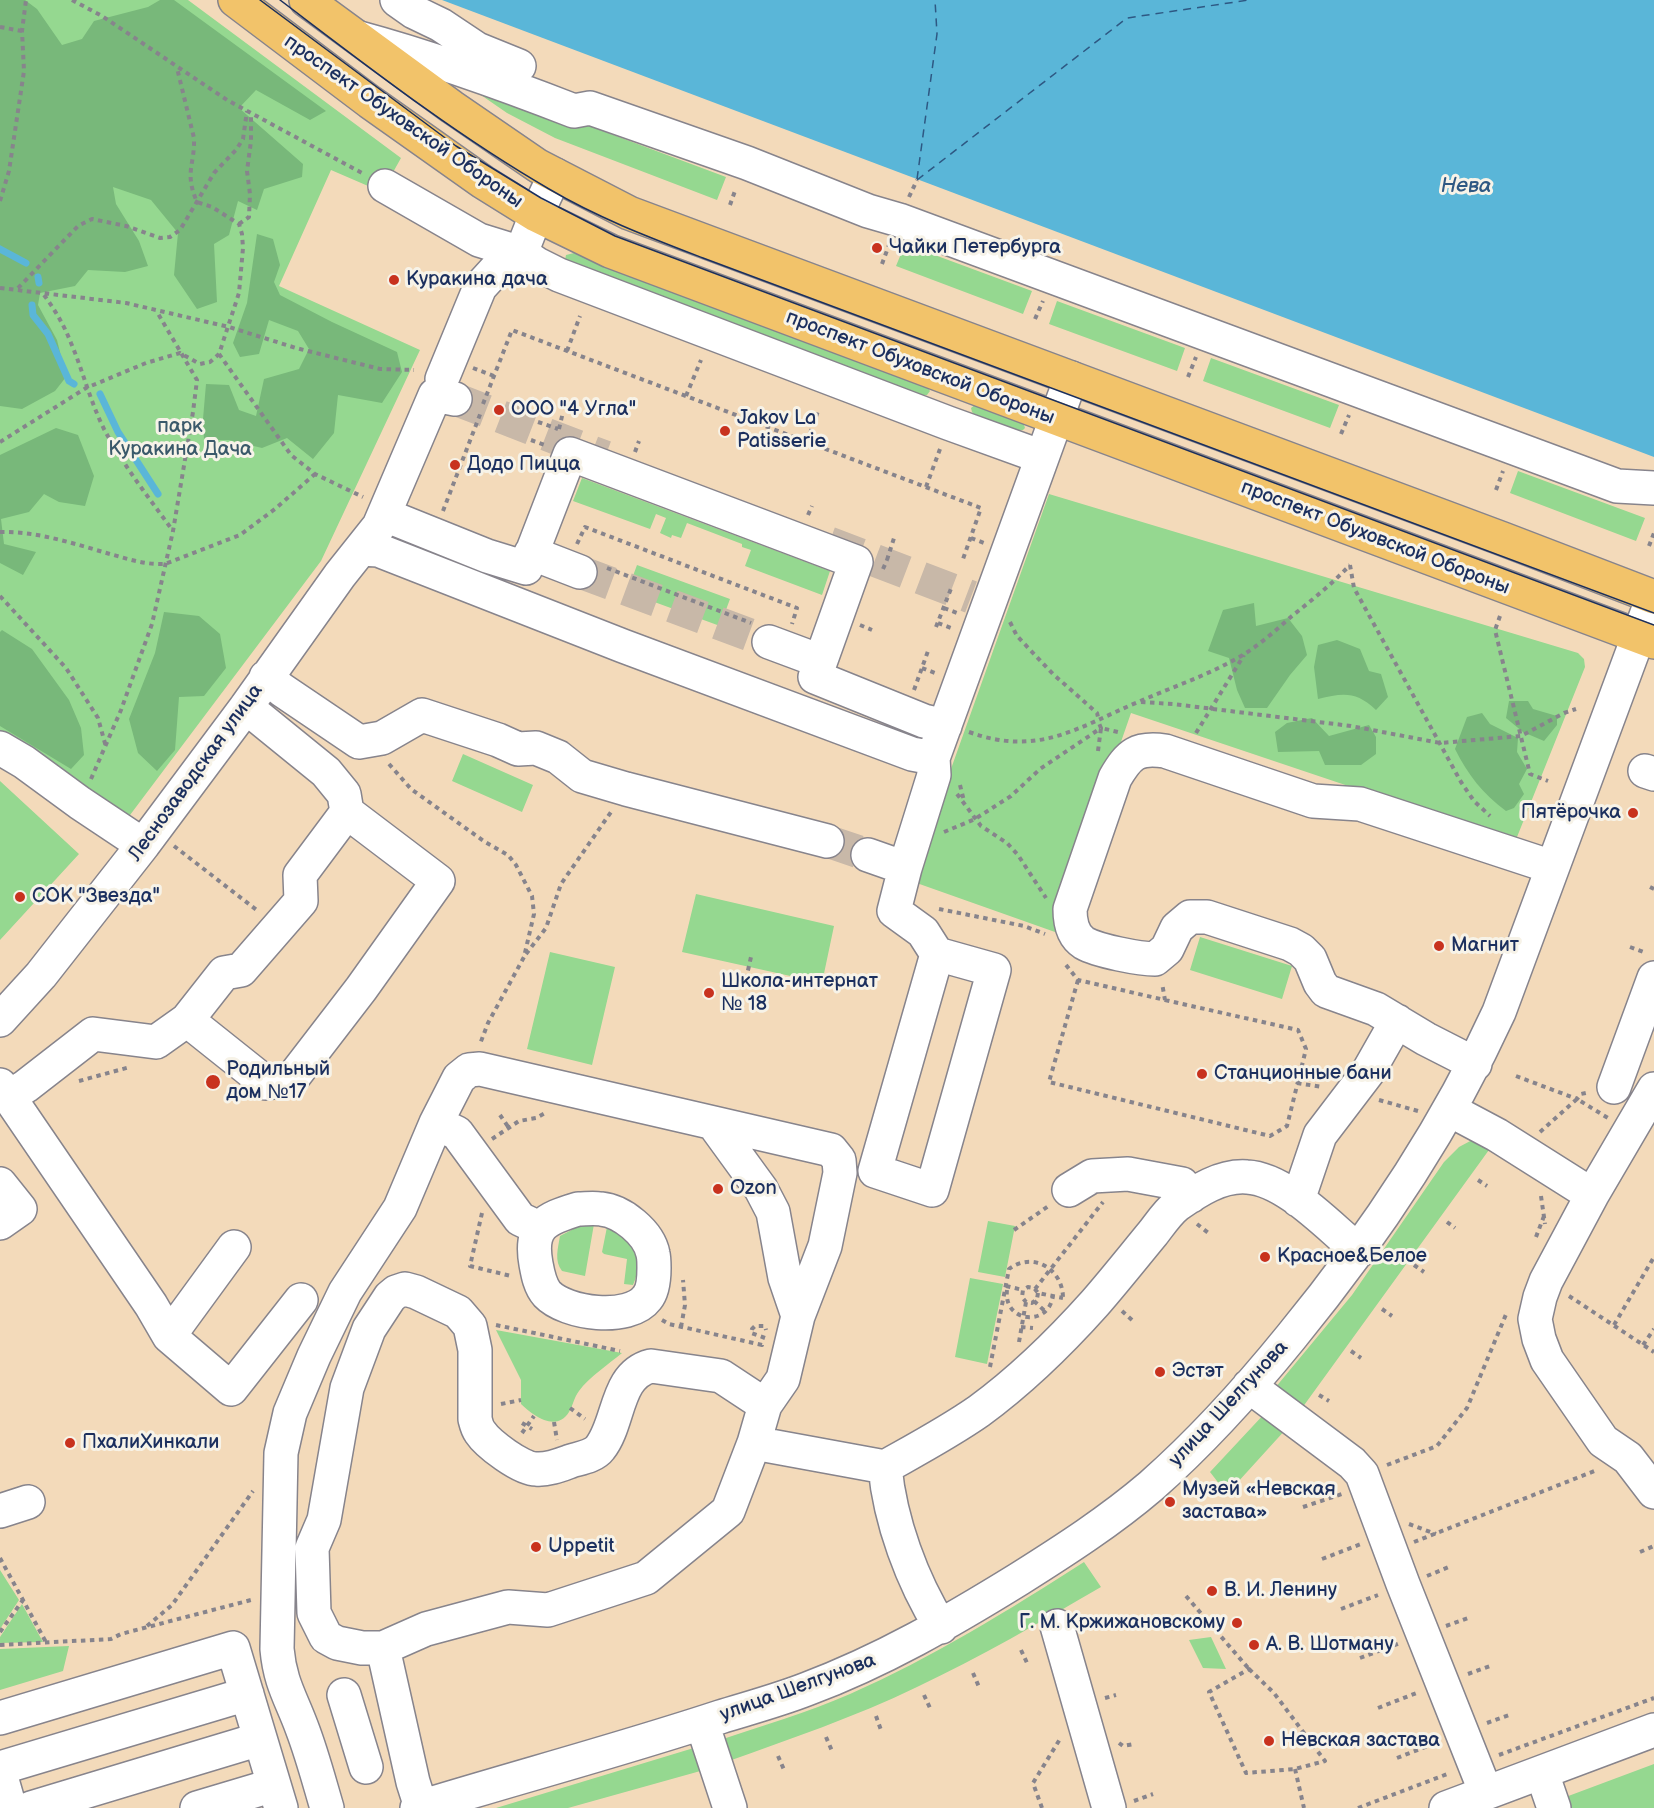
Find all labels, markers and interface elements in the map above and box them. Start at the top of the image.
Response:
street label: проспект Обуховской Обороны [279,30,527,214]
water label: Нева [1441,174,1491,200]
place label: Чайки Петербурга [889,236,1061,260]
marker: Чайки Петербурга [870,241,884,255]
place label: Куракина дача [406,268,548,292]
marker: Куракина дача [387,273,401,287]
street label: проспект Обуховской Обороны [782,306,1058,430]
place label: ООО "4 Угла" [511,398,636,422]
marker: ООО "4 Угла" [492,403,506,417]
place label: Jakov La Patisserie [737,407,826,454]
park label: парк Куракина Дача [108,415,252,462]
marker: Jakov La Patisserie [718,424,732,438]
place label: Додо Пицца [467,453,581,477]
marker: Додо Пицца [448,458,462,472]
street label: проспект Обуховской Обороны [1237,476,1513,600]
street label: Леснозаводская улица [124,680,268,866]
place label: Пятёрочка [1521,801,1621,825]
marker: Пятёрочка [1626,806,1640,820]
place label: СОК "Звезда" [32,885,160,909]
marker: СОК "Звезда" [13,890,27,904]
place label: Магнит [1451,934,1519,958]
marker: Магнит [1432,939,1446,953]
place label: Школа-интернат № 18 [721,970,878,1017]
marker: Школа-интернат № 18 [702,986,716,1000]
place label: Родильный дом №17 [226,1058,330,1105]
place label: Станционные бани [1214,1062,1392,1086]
marker: Станционные бани [1195,1067,1209,1081]
marker: Родильный дом №17 [204,1073,222,1091]
place label: Ozon [730,1177,777,1201]
marker: Ozon [711,1182,725,1196]
place label: Красное&Белое [1277,1245,1427,1269]
marker: Красное&Белое [1258,1250,1272,1264]
street label: улица Шелгунова [1164,1336,1294,1472]
place label: Эстэт [1172,1360,1224,1384]
marker: Эстэт [1153,1365,1167,1379]
place label: ПхалиХинкали [82,1431,219,1455]
marker: ПхалиХинкали [63,1436,77,1450]
place label: Музей «Невская застава» [1182,1478,1336,1525]
marker: Музей «Невская застава» [1163,1495,1177,1509]
place label: Uppetit [548,1535,615,1559]
marker: Uppetit [529,1540,543,1554]
place label: В. И. Ленину [1224,1579,1337,1603]
marker: В. И. Ленину [1205,1584,1219,1598]
place label: Г. М. Кржижановскому [1019,1611,1225,1635]
marker: Г. М. Кржижановскому [1230,1616,1244,1630]
place label: А. В. Шотману [1266,1633,1394,1657]
marker: А. В. Шотману [1247,1638,1261,1652]
street label: улица Шелгунова [717,1649,879,1727]
place label: Невская застава [1281,1729,1440,1753]
marker: Невская застава [1262,1734,1276,1748]

